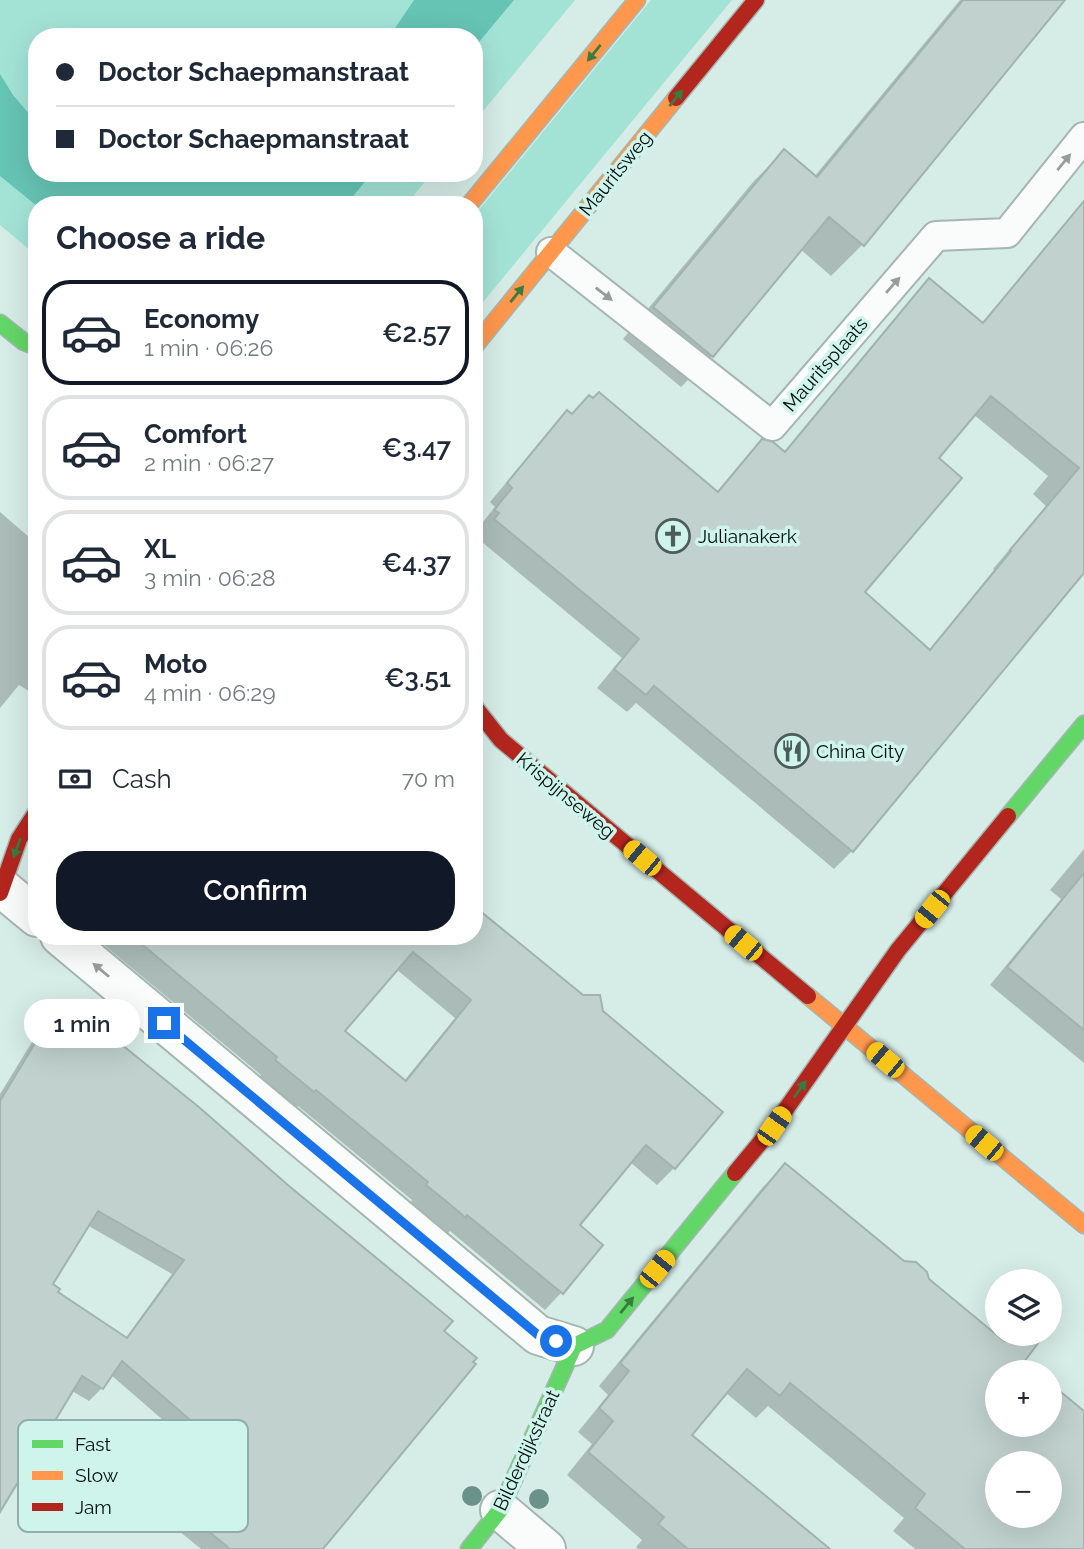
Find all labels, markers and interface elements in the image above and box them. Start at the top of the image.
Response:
one-way arrow [587,44,602,61]
text: Doctor Schaepmanstraat [98,57,409,87]
one-way arrow [668,90,683,107]
text: Doctor Schaepmanstraat [98,124,409,154]
street label: Mauritsweg [574,126,656,220]
one-way arrow [1057,153,1072,171]
text: Choose a ride [56,219,265,256]
one-way arrow [885,277,900,294]
one-way arrow [509,285,524,302]
one-way arrow [595,286,613,301]
icon: car [60,301,123,364]
text: Economy [144,304,259,334]
street label: Mauritsplaats [778,312,872,416]
text: €2.57 [382,318,451,348]
text: 1 min · 06:26 [144,334,273,361]
icon: car [60,416,123,479]
text: Comfort [144,419,247,449]
text: €3.47 [382,433,451,463]
text: 2 min · 06:27 [144,449,274,476]
church icon: Julianakerk [654,517,692,555]
place label: Julianakerk [698,525,797,547]
icon: car [60,531,123,594]
text: XL [144,534,176,564]
text: €4.37 [382,548,451,578]
text: 3 min · 06:28 [144,564,276,591]
icon: car [60,646,123,709]
text: Moto [144,649,207,679]
text: €3.51 [384,663,451,693]
text: 4 min · 06:29 [144,679,276,706]
restaurant icon: China City [773,732,811,770]
place label: China City [816,740,904,762]
street label: Krispijnseweg [512,748,620,842]
icon: cash [56,760,94,798]
text: Cash [112,764,172,794]
text: 70 m [402,765,455,792]
car [620,836,665,880]
one-way arrow [11,838,22,859]
button: Confirm [56,851,455,931]
car [911,886,954,932]
car [721,921,766,965]
one-way arrow [92,963,110,978]
callout: 1 min [24,998,140,1048]
route end [148,1007,180,1039]
text: 1 min [53,1010,111,1037]
car [863,1038,908,1082]
one-way arrow [793,1080,807,1099]
car [754,1103,795,1149]
car [962,1121,1007,1165]
car [636,1246,679,1292]
map controls [985,1269,1062,1528]
button: layers [985,1269,1062,1346]
one-way arrow [619,1297,634,1314]
route start [540,1325,572,1357]
button: + [985,1360,1062,1437]
street label: Bilderdijkstraat [488,1386,564,1514]
legend [18,1420,248,1532]
text: Fast [75,1433,111,1455]
button: − [985,1451,1062,1528]
text: Slow [75,1464,119,1486]
text: Jam [75,1496,112,1518]

